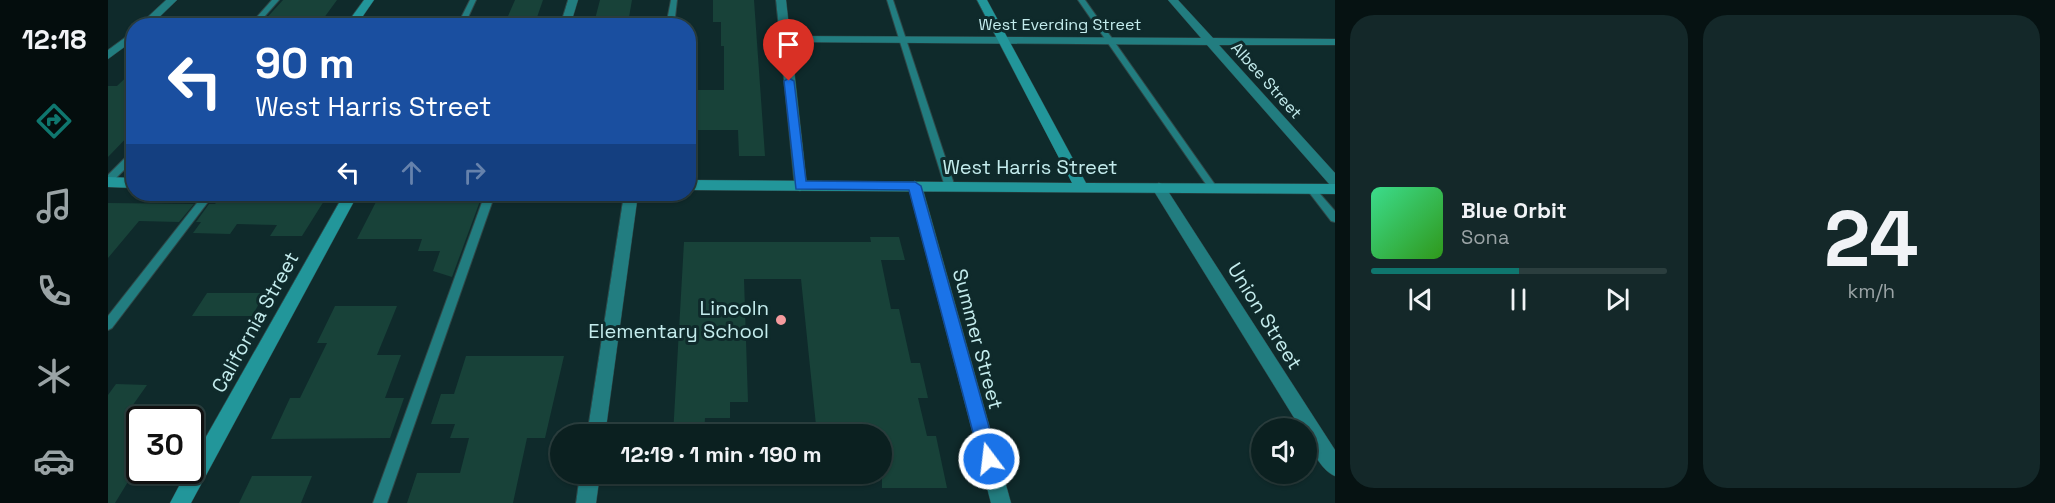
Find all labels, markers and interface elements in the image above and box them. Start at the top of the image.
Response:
street label: West Everding Street [979,14,1141,35]
pin [763,19,814,81]
text: 12:18 [22,22,86,57]
icon: arrive [772,28,805,61]
text: 90 m [255,37,355,90]
street label: Albee Street [1227,38,1307,123]
icon: left [156,42,234,120]
text: West Harris Street [255,89,491,124]
icon: directions [33,100,75,142]
street label: West Harris Street [942,154,1118,180]
icon: left [332,156,365,189]
icon: ahead [395,156,428,189]
icon: right [458,156,491,189]
icon: music [33,185,75,227]
text: 24 [1824,189,1919,289]
text: Blue Orbit [1461,196,1567,224]
text: Sona [1461,224,1509,250]
street label: California Street [205,247,305,397]
street label: Union Street [1222,258,1308,374]
street label: Summer Street [947,266,1009,412]
icon: phone [33,270,75,312]
text: km/h [1847,278,1895,304]
icon: previous [1404,283,1437,316]
icon: pause [1502,283,1535,316]
icon: next [1601,283,1634,316]
place label: Lincoln Elementary School [588,295,769,344]
marker: Lincoln Elementary School [774,313,788,327]
icon: climate [33,355,75,397]
speed limit sign: 30 [126,406,204,484]
map controls [1251,418,1317,484]
button: sound [1251,418,1317,484]
position arrow [957,427,1021,491]
icon: car [33,440,75,482]
text: 12:19 · 1 min · 190 m [621,440,821,468]

